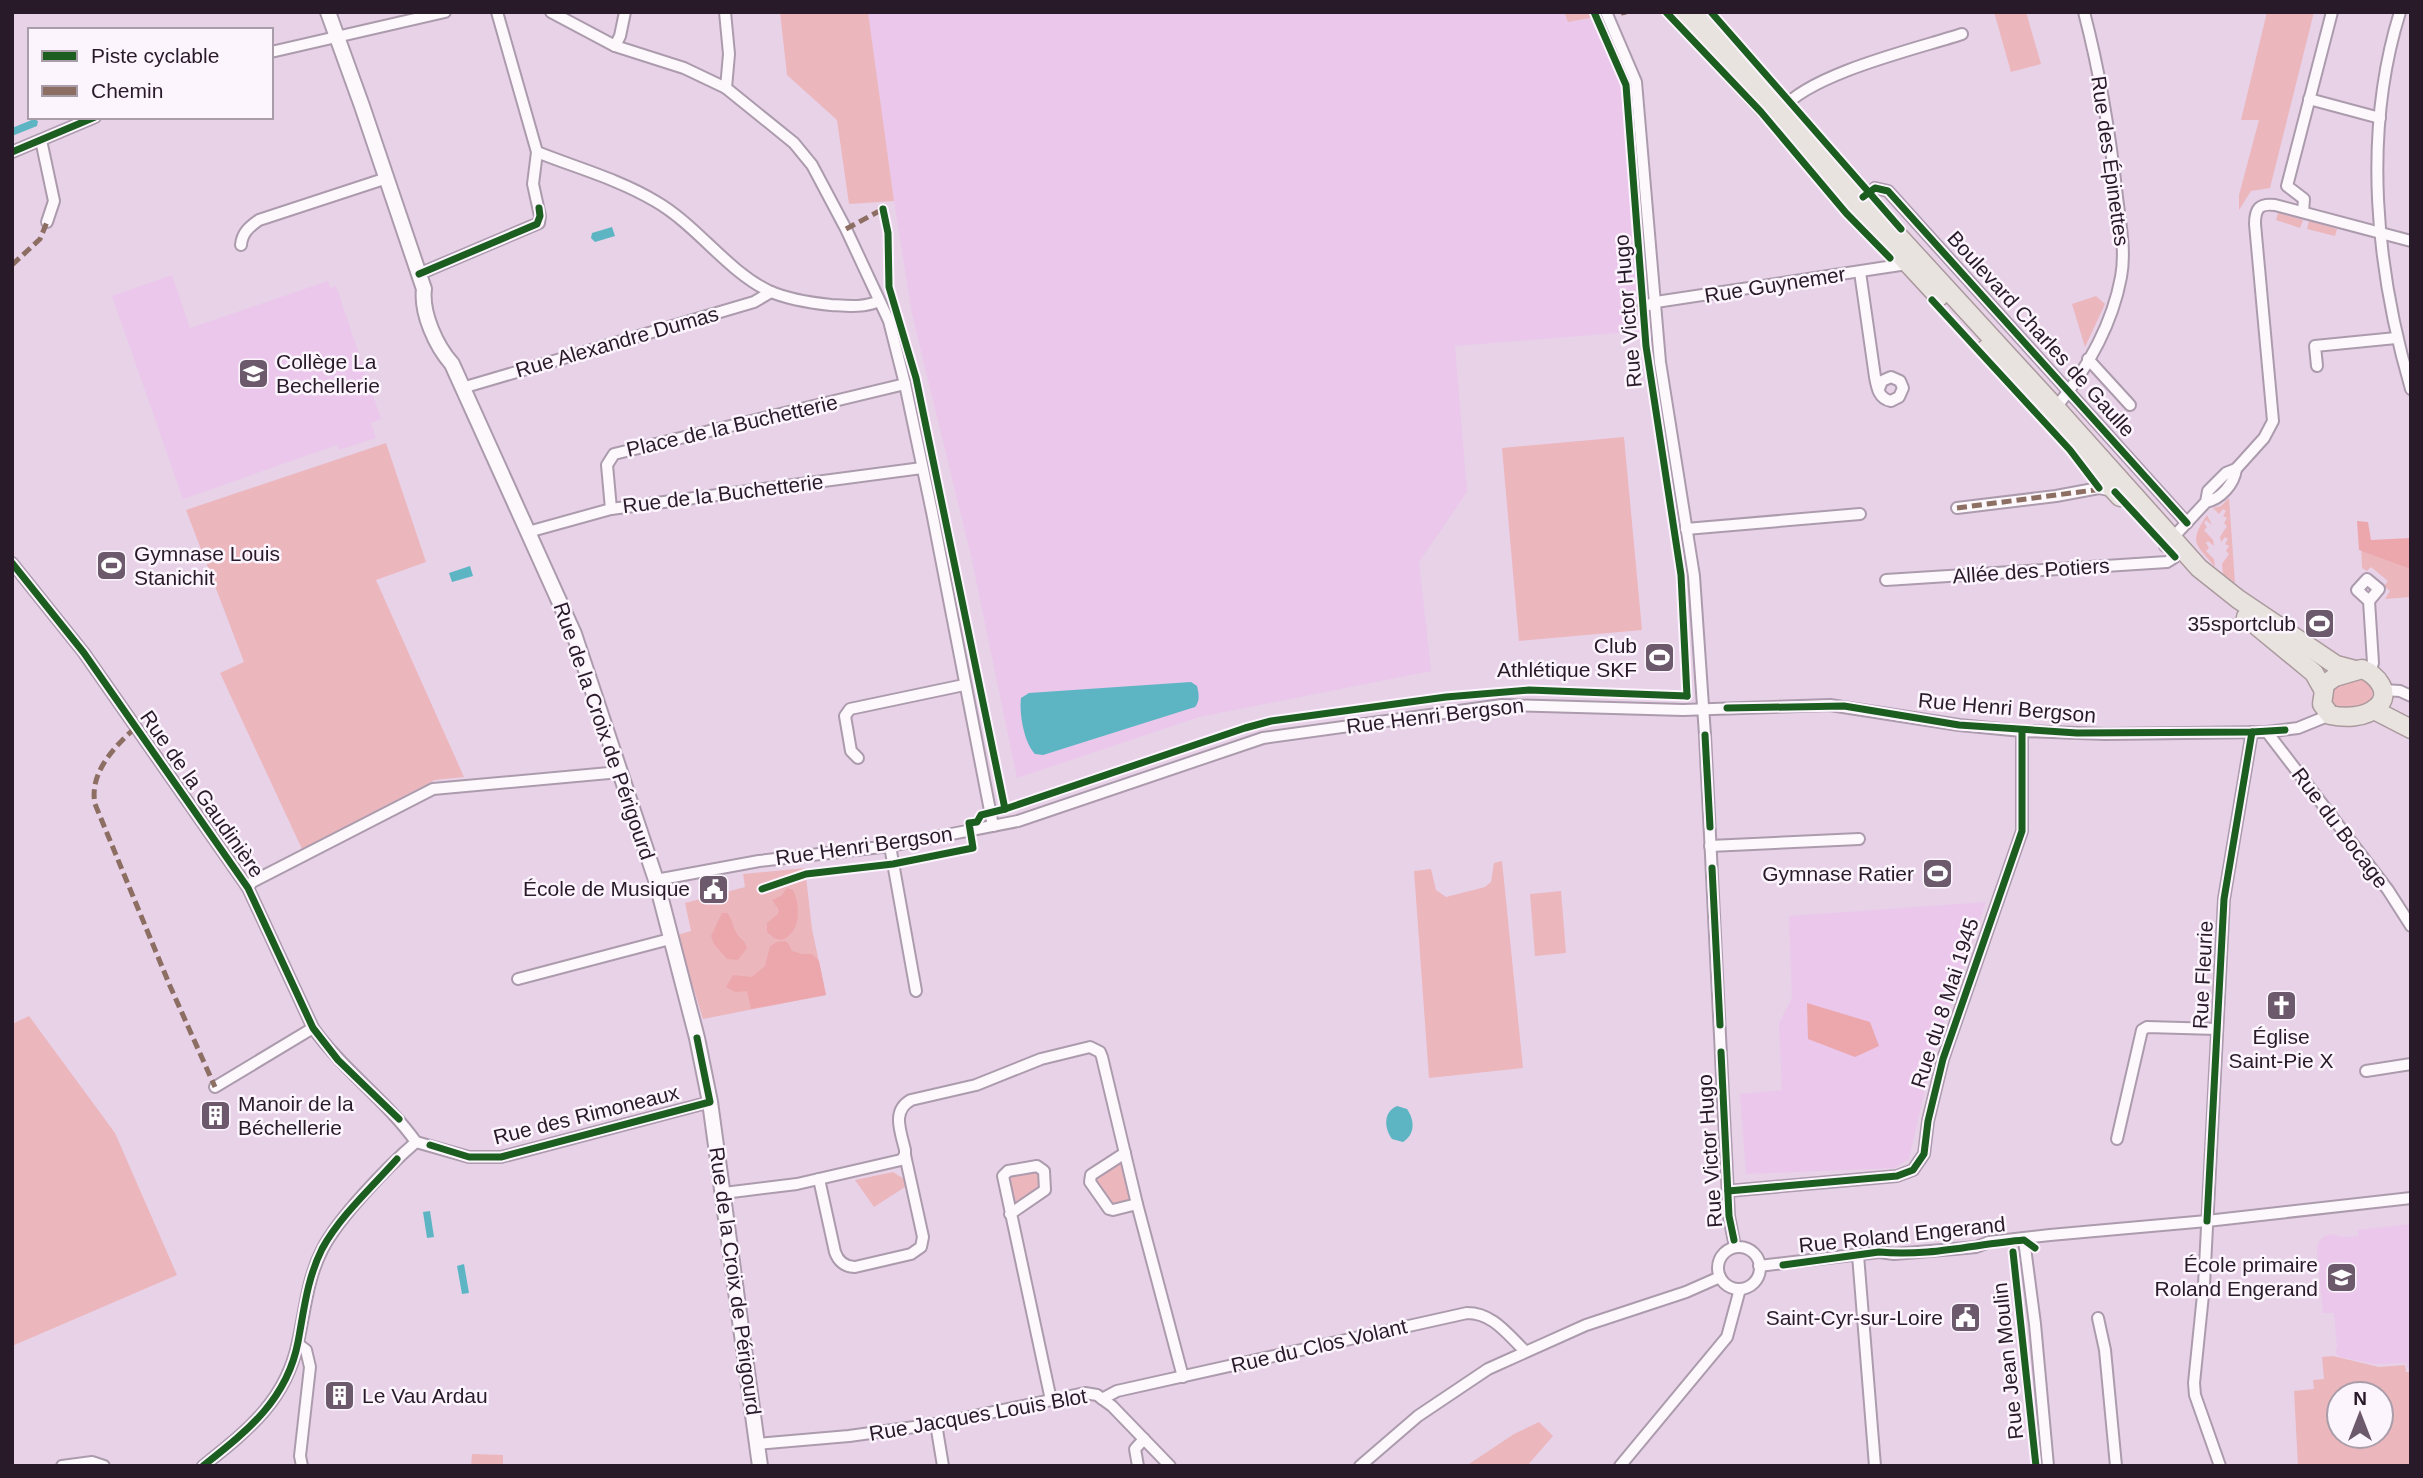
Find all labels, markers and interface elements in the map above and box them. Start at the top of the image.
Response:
legend [28,28,273,119]
text: Piste cyclable [91,44,219,67]
street label: Rue des Épinettes [2087,74,2134,248]
text: Chemin [91,79,163,102]
street label: Boulevard Charles de Gaulle [1943,226,2140,441]
street label: Rue Victor Hugo [1609,233,1646,389]
street label: Rue Guynemer [1703,262,1847,307]
street label: Rue Alexandre Dumas [513,302,721,382]
place label: Collège La Bechellerie [276,350,380,397]
school or university icon: Collège La Bechellerie [236,357,270,391]
street label: Place de la Buchetterie [624,390,840,461]
street label: Rue de la Buchetterie [621,470,825,517]
place label: Gymnase Louis Stanichit [134,542,280,589]
sports icon: Gymnase Louis Stanichit [94,549,128,583]
street label: Allée des Potiers [1952,554,2110,587]
street label: Rue de la Croix de Périgourd [550,599,659,863]
sports icon: 35sportclub [2302,607,2336,641]
place label: 35sportclub [2187,612,2296,635]
place label: Club Athlétique SKF [1497,634,1637,681]
sports icon: Club Athlétique SKF [1643,641,1677,675]
street label: Rue Henri Bergson [1917,688,2097,727]
street label: Rue Henri Bergson [1345,693,1525,738]
street label: Rue de la Gaudinière [136,706,269,882]
street label: Rue du Bocage [2288,763,2393,892]
street label: Rue Henri Bergson [774,822,954,869]
sports icon: Gymnase Ratier [1920,857,1954,891]
place label: Gymnase Ratier [1762,862,1914,885]
public building icon: École de Musique [696,872,730,906]
place label: École de Musique [523,877,690,900]
street label: Rue du 8 Mai 1945 [1906,915,1983,1091]
street label: Rue Fleurie [2188,920,2217,1030]
church icon: Église Saint-Pie X [2264,988,2298,1022]
place label: Église Saint-Pie X [2228,1025,2334,1072]
street label: Rue Victor Hugo [1693,1074,1726,1229]
street label: Rue des Rimoneaux [491,1080,681,1149]
place label: Manoir de la Béchellerie [238,1092,354,1139]
building icon: Manoir de la Béchellerie [198,1099,232,1133]
street label: Rue de la Croix de Périgourd [705,1145,766,1417]
street label: Rue Roland Engerand [1797,1212,2006,1257]
place label: École primaire Roland Engerand [2155,1253,2318,1300]
school or university icon: École primaire Roland Engerand [2324,1260,2358,1294]
street label: Rue Jean Moulin [1988,1281,2027,1441]
public building icon: Saint-Cyr-sur-Loire [1949,1301,1983,1335]
place label: Saint-Cyr-sur-Loire [1766,1306,1943,1329]
street label: Rue du Clos Volant [1229,1314,1409,1377]
building icon: Le Vau Ardau [322,1379,356,1413]
north arrow [2325,1380,2395,1450]
place label: Le Vau Ardau [362,1384,488,1407]
street label: Rue Jacques Louis Blot [867,1384,1089,1445]
text: N [2353,1388,2367,1409]

